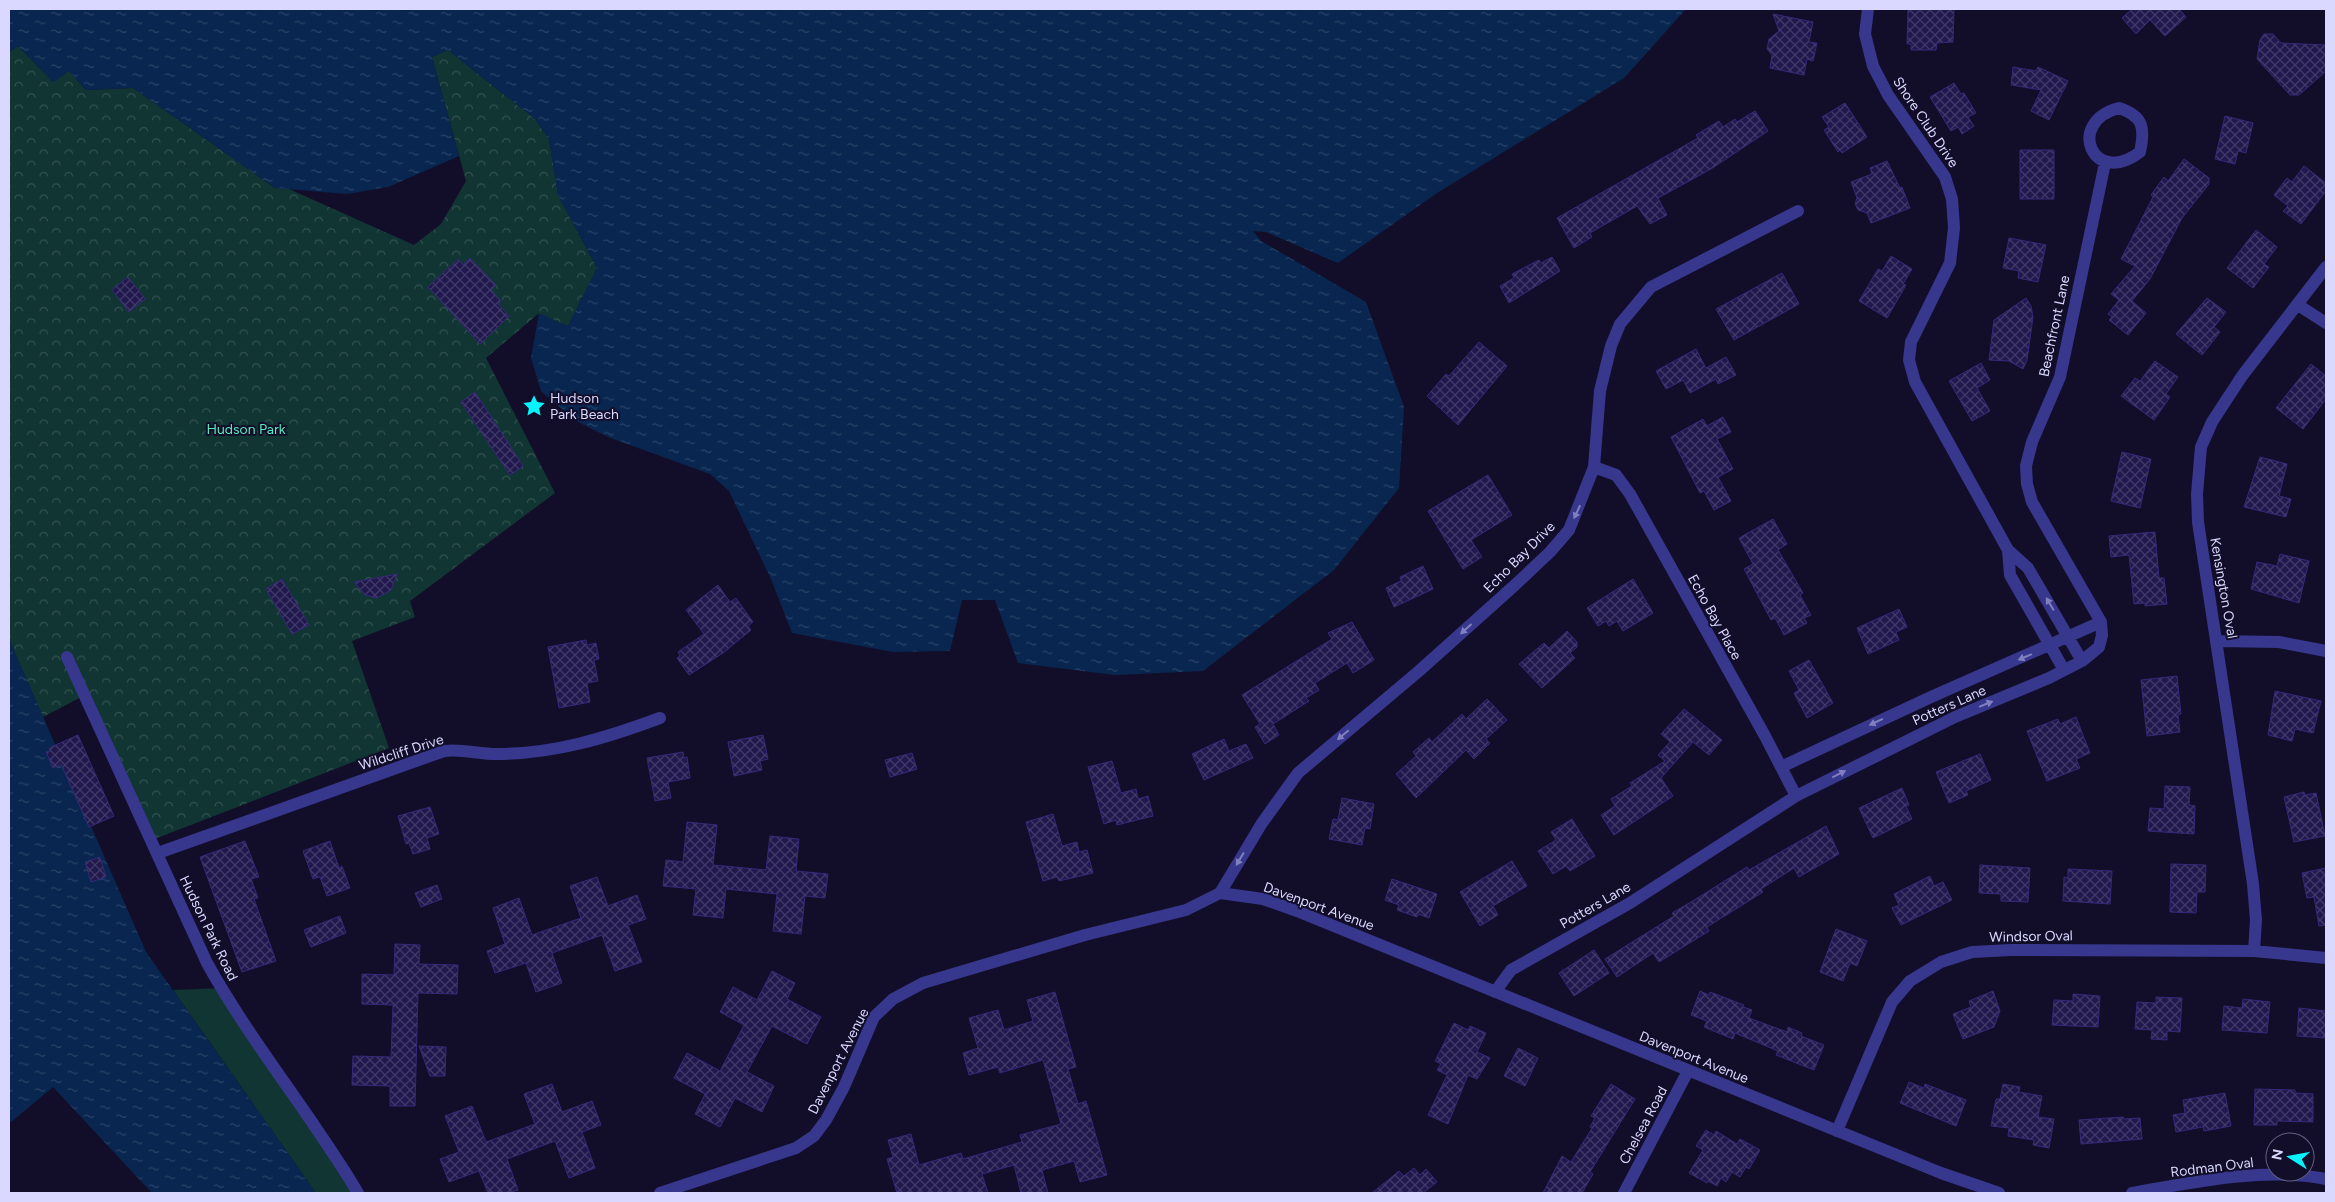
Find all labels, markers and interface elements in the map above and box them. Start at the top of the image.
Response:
street label: Shore Club Drive [1889,74,1962,171]
street label: Beachfront Lane [2035,274,2074,378]
place label: Hudson Park Beach [550,390,619,423]
place icon: Hudson Park Beach [521,393,547,419]
park label: Hudson Park [206,421,286,438]
one-way arrow [1572,505,1580,519]
street label: Echo Bay Drive [1480,518,1559,597]
street label: Kensington Oval [2206,536,2241,640]
street label: Echo Bay Place [1684,571,1745,663]
one-way arrow [2045,597,2054,610]
one-way arrow [1460,623,1472,635]
one-way arrow [2018,653,2032,661]
street label: Potters Lane [1910,682,1989,729]
one-way arrow [1979,700,1994,708]
one-way arrow [1869,719,1883,727]
one-way arrow [1336,730,1349,741]
street label: Wildcliff Drive [357,731,446,774]
one-way arrow [1832,770,1847,778]
one-way arrow [1236,853,1245,866]
street label: Hudson Park Road [176,873,241,984]
street label: Potters Lane [1557,878,1634,933]
street label: Davenport Avenue [1261,879,1377,934]
street label: Windsor Oval [1989,927,2073,946]
street label: Davenport Avenue [804,1005,873,1117]
street label: Davenport Avenue [1637,1028,1751,1087]
street label: Chelsea Road [1616,1083,1671,1167]
north arrow [2265,1132,2315,1182]
text: N [2268,1148,2287,1162]
street label: Rodman Oval [2170,1154,2255,1181]

